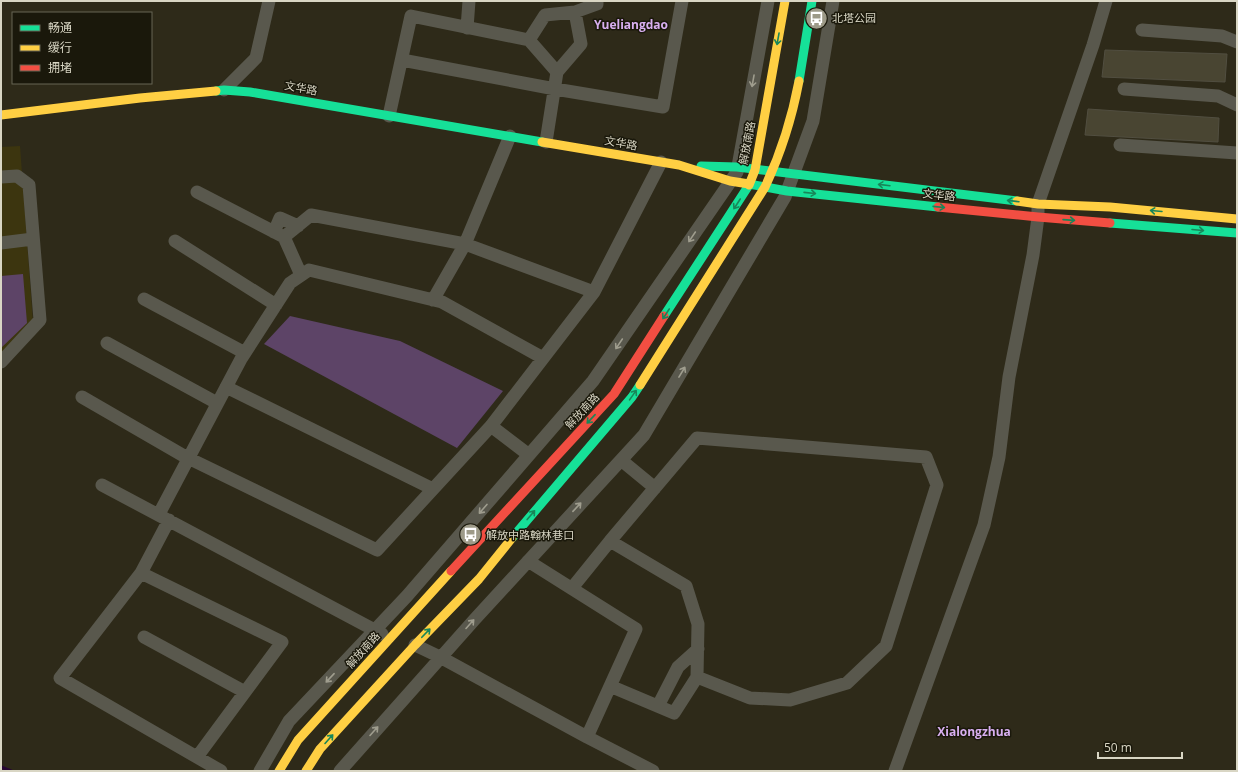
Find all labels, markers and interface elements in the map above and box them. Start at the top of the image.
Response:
bus stop icon: 北塔公园 [804,5,830,31]
place label: 北塔公园 [832,10,876,25]
legend [12,12,152,84]
district label: Yueliangdao [594,16,668,33]
text: 畅通 [48,19,72,36]
one-way arrow [774,33,782,46]
text: 缓行 [48,39,72,56]
text: 拥堵 [48,59,72,76]
one-way arrow [749,74,757,87]
street label: 文华路 [284,77,319,98]
street label: 解放南路 [735,120,758,166]
street label: 文华路 [604,132,639,153]
one-way arrow [878,182,891,189]
street label: 文华路 [922,185,956,204]
one-way arrow [803,190,816,197]
one-way arrow [1007,197,1020,204]
one-way arrow [732,199,741,210]
one-way arrow [932,203,945,211]
one-way arrow [1150,208,1163,215]
one-way arrow [1062,216,1075,223]
one-way arrow [1191,226,1204,233]
one-way arrow [688,231,696,242]
one-way arrow [662,308,670,319]
one-way arrow [615,338,623,349]
one-way arrow [678,366,686,378]
street label: 解放南路 [561,389,602,432]
one-way arrow [629,389,637,400]
one-way arrow [586,414,595,424]
one-way arrow [573,502,582,512]
one-way arrow [478,504,487,514]
one-way arrow [527,510,536,521]
bus stop icon: 解放中路翰林巷口 [457,522,483,548]
place label: 解放中路翰林巷口 [486,527,574,542]
one-way arrow [466,618,475,629]
street label: 解放南路 [342,628,383,671]
one-way arrow [422,628,431,638]
one-way arrow [325,673,335,683]
district label: Xialongzhua [937,723,1011,740]
one-way arrow [370,726,379,736]
scale bar [1098,734,1182,760]
one-way arrow [324,735,333,745]
text: 50 m [1104,739,1132,756]

